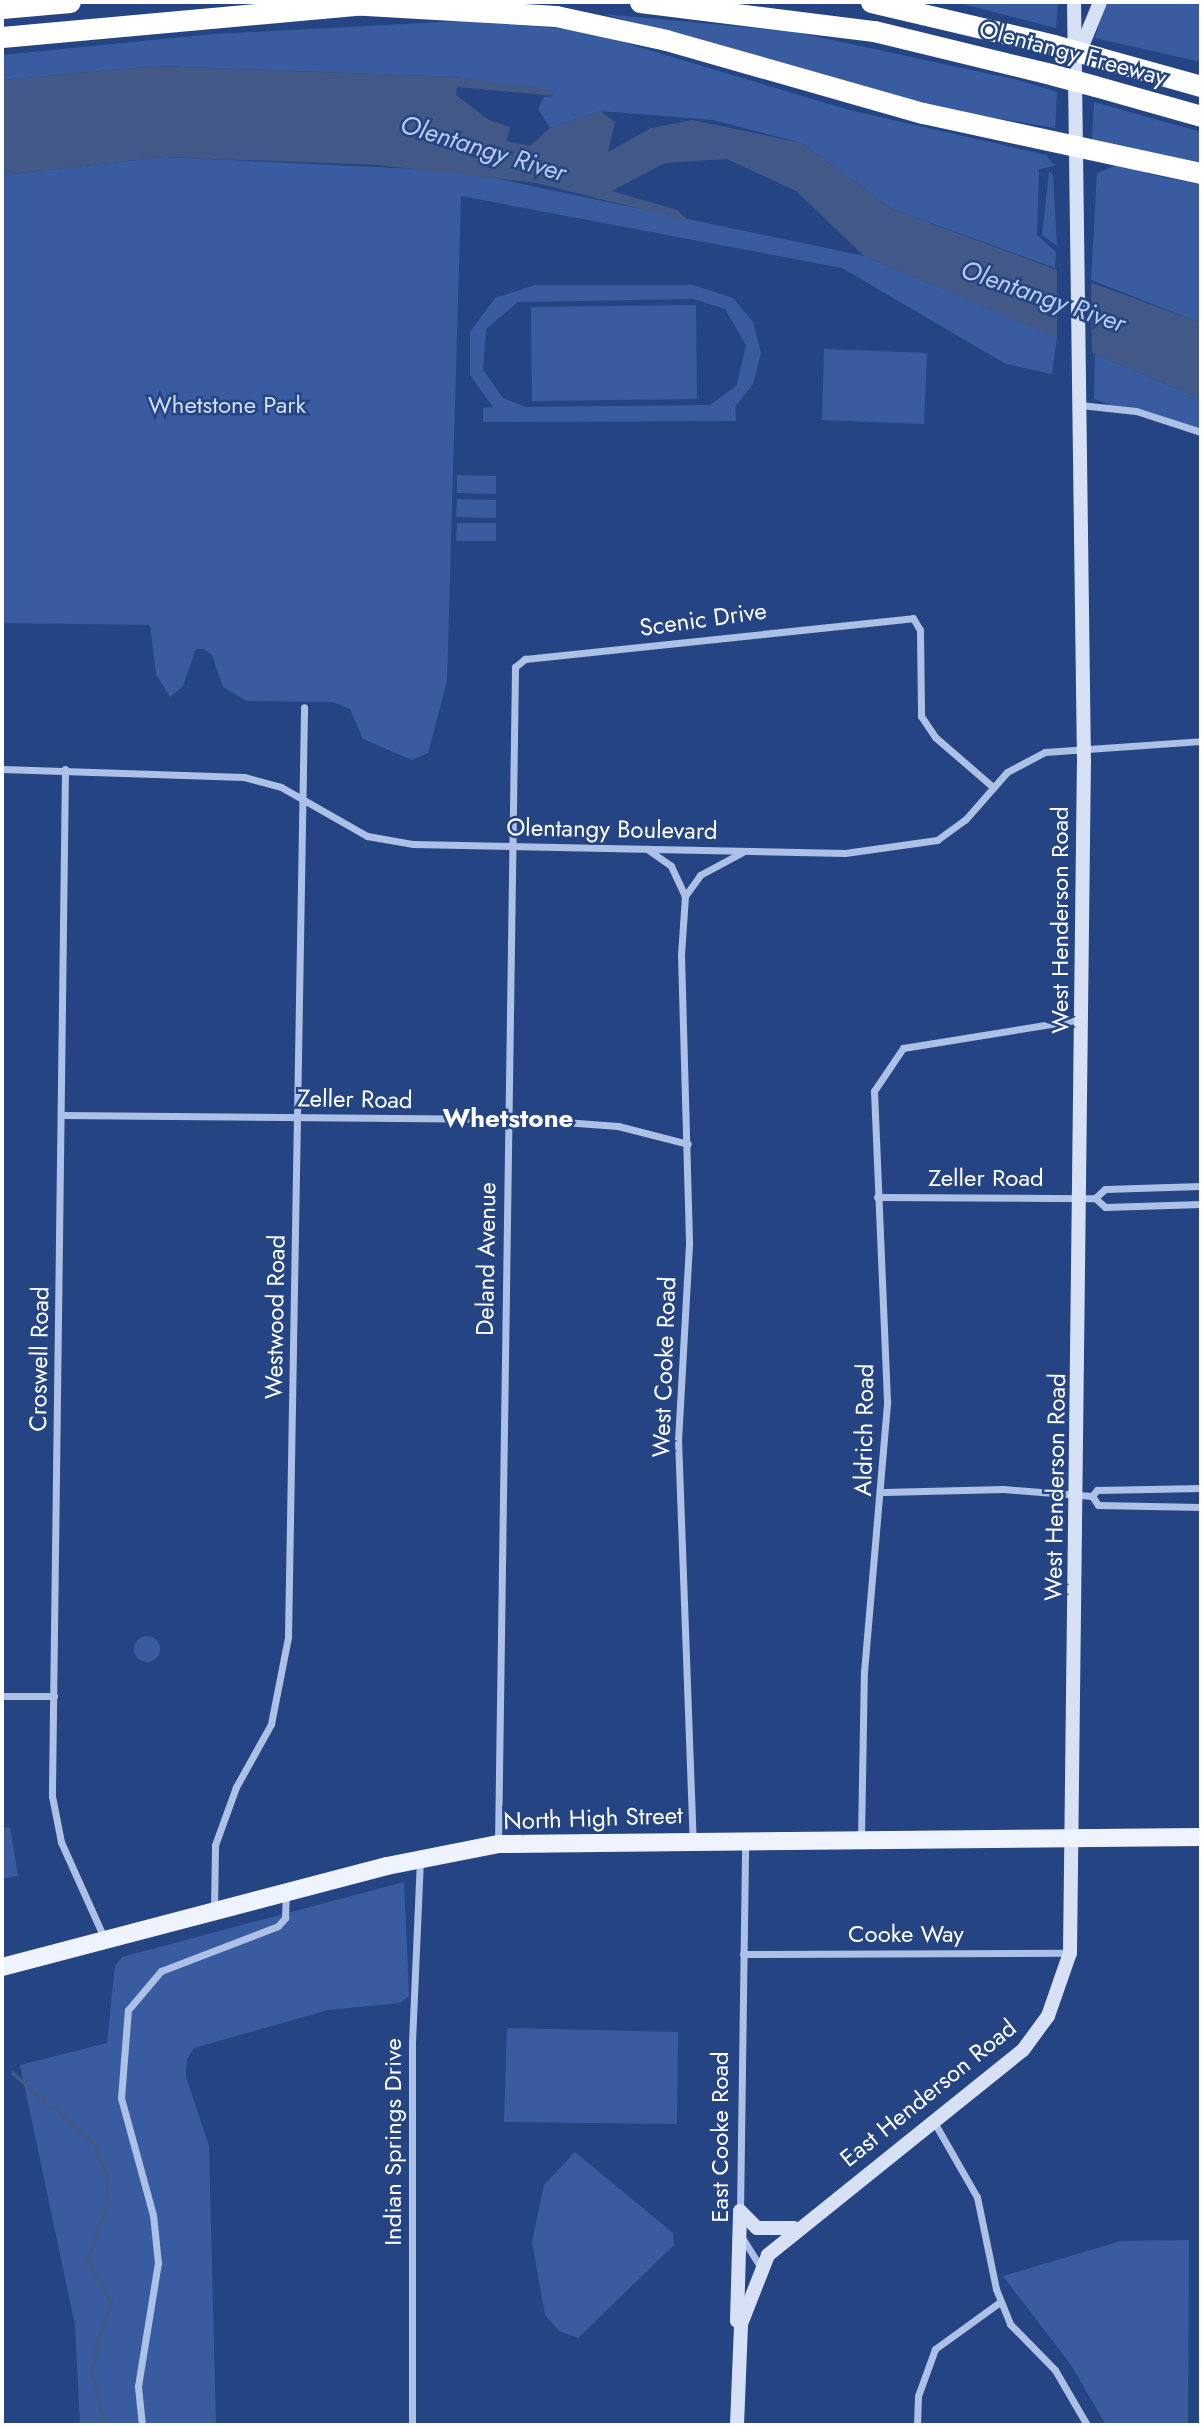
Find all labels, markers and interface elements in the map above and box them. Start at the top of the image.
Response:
street label: Olentangy Freeway [976,14,1170,92]
water label: Olentangy River [396,109,570,189]
water label: Olentangy River [957,254,1129,340]
park label: Whetstone Park [148,391,306,419]
street label: Scenic Drive [638,596,768,642]
street label: West Henderson Road [1046,806,1074,1034]
street label: Olentangy Boulevard [506,813,718,845]
street label: Zeller Road [297,1084,413,1114]
district label: Whetstone [443,1103,573,1135]
street label: Zeller Road [928,1164,1044,1192]
street label: Deland Avenue [470,1182,502,1336]
street label: Westwood Road [259,1235,291,1399]
street label: West Cooke Road [646,1276,682,1458]
street label: Croswell Road [23,1286,55,1432]
street label: Aldrich Road [848,1363,880,1497]
street label: West Henderson Road [1039,1373,1071,1601]
street label: North High Street [503,1800,683,1836]
street label: Cooke Way [848,1920,964,1948]
street label: East Henderson Road [834,2013,1022,2173]
street label: Indian Springs Drive [379,2038,407,2246]
street label: East Cooke Road [706,2051,734,2223]

